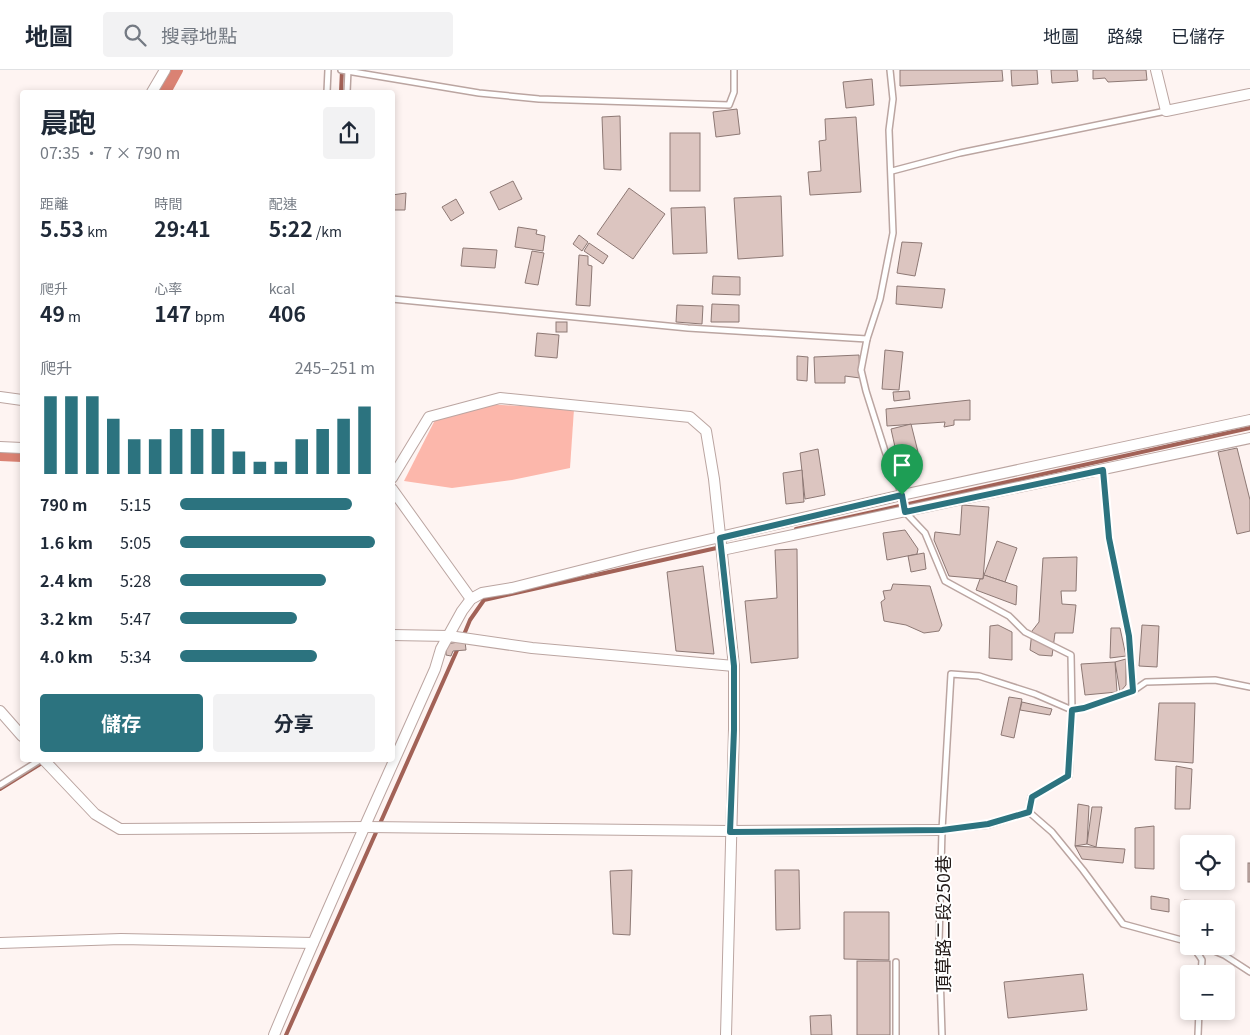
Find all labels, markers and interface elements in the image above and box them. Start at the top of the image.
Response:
search box [103,12,453,57]
text: 地圖 [25,17,73,52]
icon: search [121,21,149,49]
text: 搜尋地點 [161,21,237,48]
text: 地圖 [1043,22,1079,48]
text: 路線 [1107,22,1143,48]
text: 已儲存 [1171,22,1225,48]
text: 晨跑 [40,101,96,141]
button: share [323,107,375,159]
text: 07:35 · 7 × 790 m [40,140,180,164]
text: 距離 [40,193,68,213]
text: 時間 [154,193,182,213]
text: 配速 [269,193,297,213]
text: 5.53 [40,213,84,243]
text: 29:41 [154,213,211,243]
text: 5:22 [269,213,313,243]
text: km [84,221,108,241]
text: /km [313,221,342,241]
text: 爬升 [40,278,68,298]
text: 心率 [154,278,182,298]
text: kcal [269,278,295,298]
text: 49 [40,298,65,328]
text: 147 [154,298,192,328]
text: 406 [269,298,306,328]
text: m [65,306,81,326]
text: bpm [192,306,225,326]
text: 爬升 [40,355,72,379]
text: 245–251 m [295,355,375,379]
pin [881,444,923,495]
icon: arrive [888,451,916,479]
text: 790 m [40,492,87,516]
text: 5:15 [120,492,151,516]
text: 1.6 km [40,530,93,554]
text: 5:05 [120,530,151,554]
text: 2.4 km [40,568,93,592]
text: 5:28 [120,568,151,592]
text: 3.2 km [40,606,93,630]
text: 5:47 [120,606,151,630]
text: 4.0 km [40,644,93,668]
text: 5:34 [120,644,151,668]
button: 儲存 [40,694,203,752]
button: 分享 [213,694,375,752]
map controls [1180,835,1235,1020]
button: locate [1180,835,1235,890]
street label: 頂草路二段250巷 [929,855,955,993]
button: + [1180,900,1235,955]
button: − [1180,965,1235,1020]

